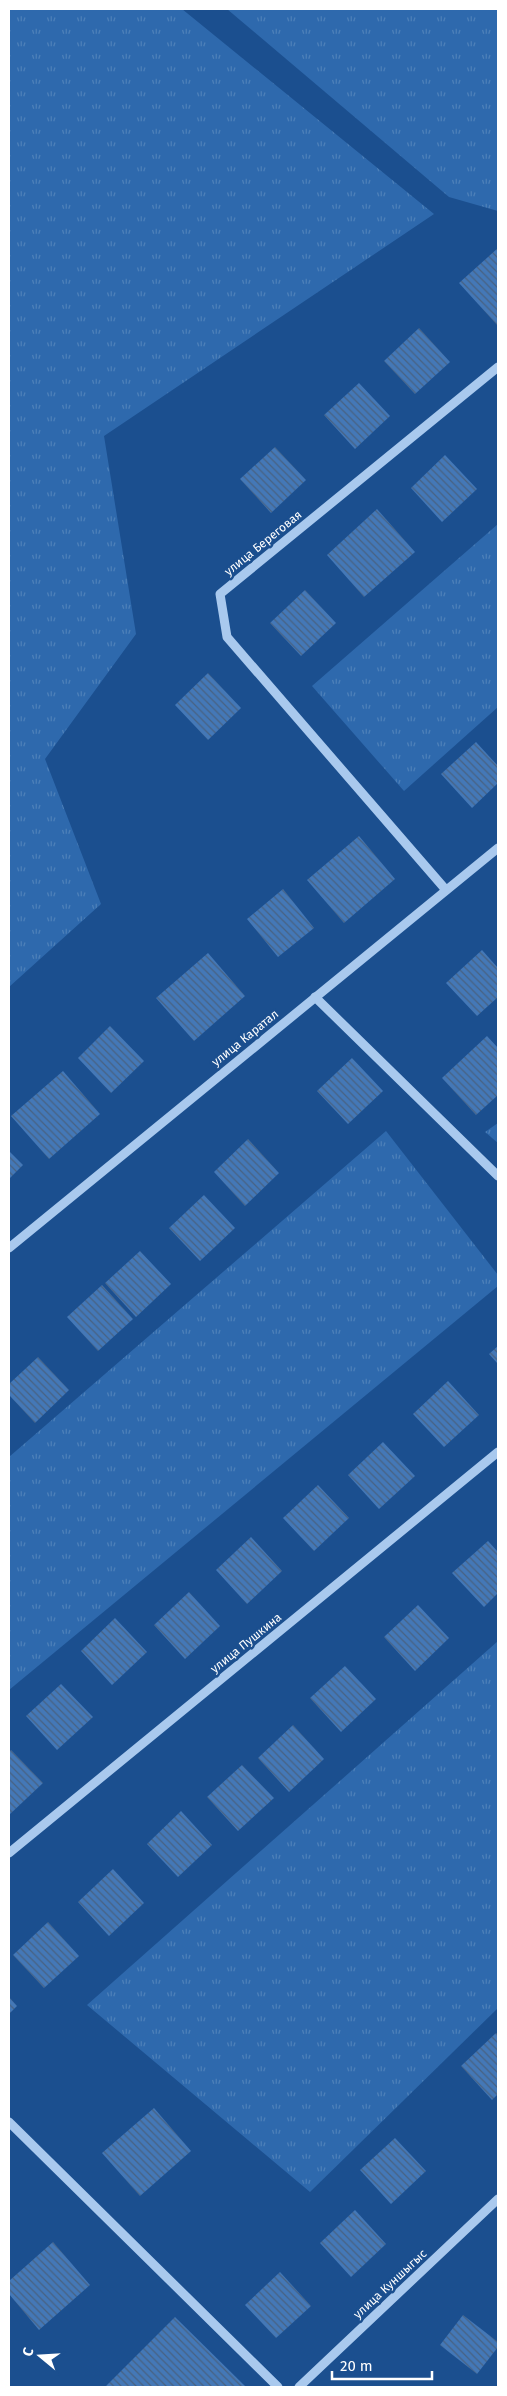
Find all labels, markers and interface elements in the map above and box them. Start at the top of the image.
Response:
street label: улица Береговая [222,508,304,578]
street label: улица Каратал [209,1007,281,1069]
street label: улица Пушкина [208,1610,284,1676]
street label: улица Куншыгыс [351,2246,430,2321]
north arrow [15,2331,65,2381]
text: С [19,2346,37,2359]
scale bar [332,2348,432,2380]
text: 20 m [340,2357,373,2375]

